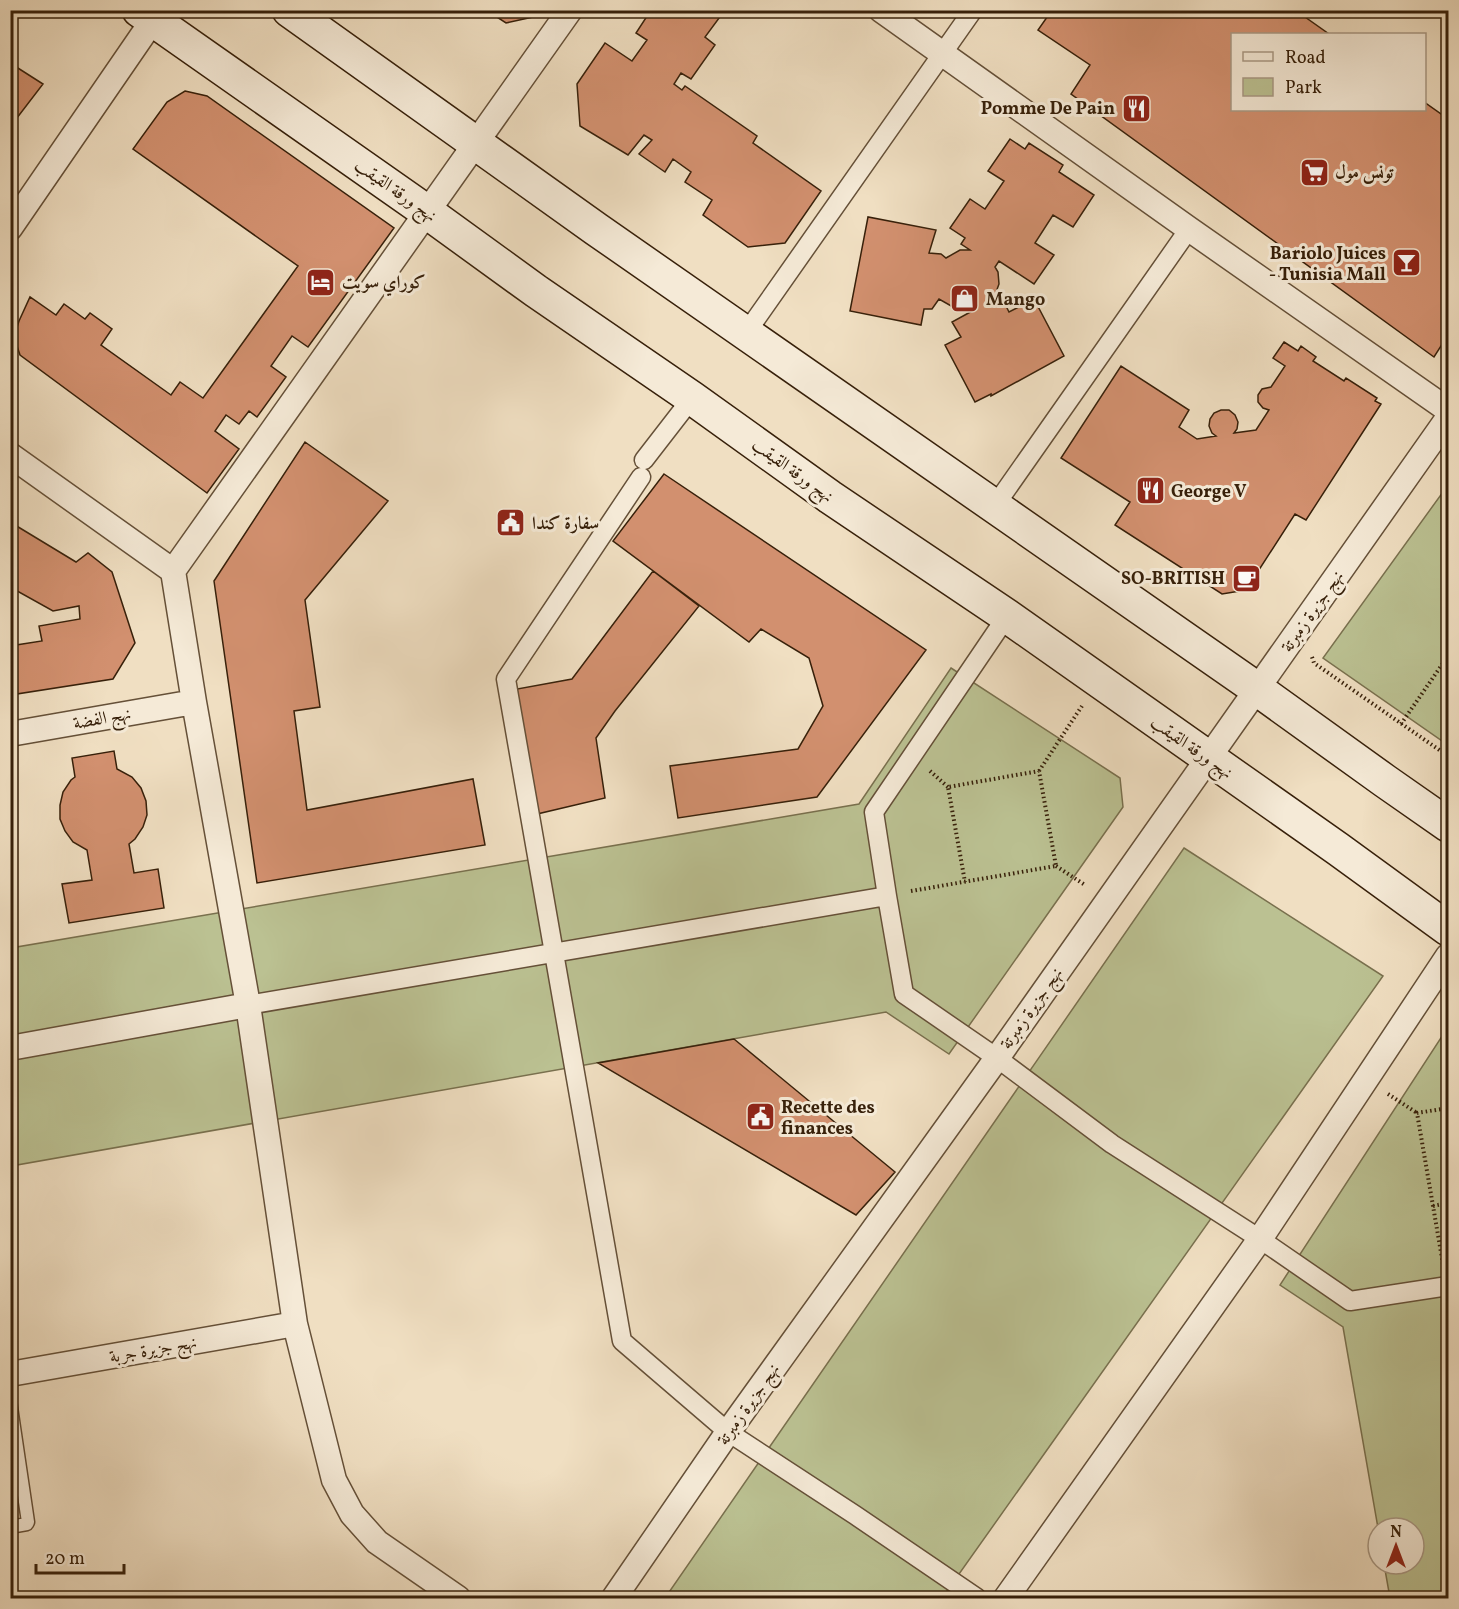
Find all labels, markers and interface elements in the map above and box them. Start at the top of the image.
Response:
legend [1231,33,1426,111]
text: Road [1285,46,1326,71]
text: Park [1285,76,1322,101]
restaurant icon: Pomme De Pain [1120,92,1152,124]
place label: Pomme De Pain [981,97,1115,122]
street label: نهج ورقة القيقب [348,154,442,231]
supermarket icon: تونس مول [1298,156,1330,188]
place label: تونس مول [1335,161,1394,186]
place label: Bariolo Juices - Tunisia Mall [1269,242,1386,288]
bar icon: Bariolo Juices - Tunisia Mall [1391,247,1423,279]
hotel icon: كوراي سويت [305,266,337,298]
place label: كوراي سويت [342,271,426,297]
shop icon: Mango [949,283,981,315]
place label: Mango [986,288,1045,313]
street label: نهج ورقة القيقب [745,433,838,511]
restaurant icon: George V [1134,475,1166,507]
place label: George V [1171,480,1247,505]
public building icon: سفارة كندا [495,507,527,539]
place label: سفارة كندا [532,512,599,537]
cafe icon: SO-BRITISH [1230,562,1262,594]
street label: نهج جزيرة زمبرتة [1276,566,1352,659]
place label: SO-BRITISH [1121,567,1225,592]
street label: نهج الفضة [71,702,134,739]
street label: نهج ورقة القيقب [1144,711,1238,788]
street label: نهج جزيرة زمبرتة [995,963,1071,1056]
place label: Recette des finances [781,1096,875,1142]
public building icon: Recette des finances [744,1101,776,1133]
street label: نهج جزيرة جربة [108,1331,199,1372]
street label: نهج جزيرة زمبرتة [712,1359,788,1452]
north arrow [1366,1516,1426,1576]
text: N [1390,1522,1402,1544]
scale bar [36,1537,124,1575]
text: 20 m [45,1547,85,1572]

